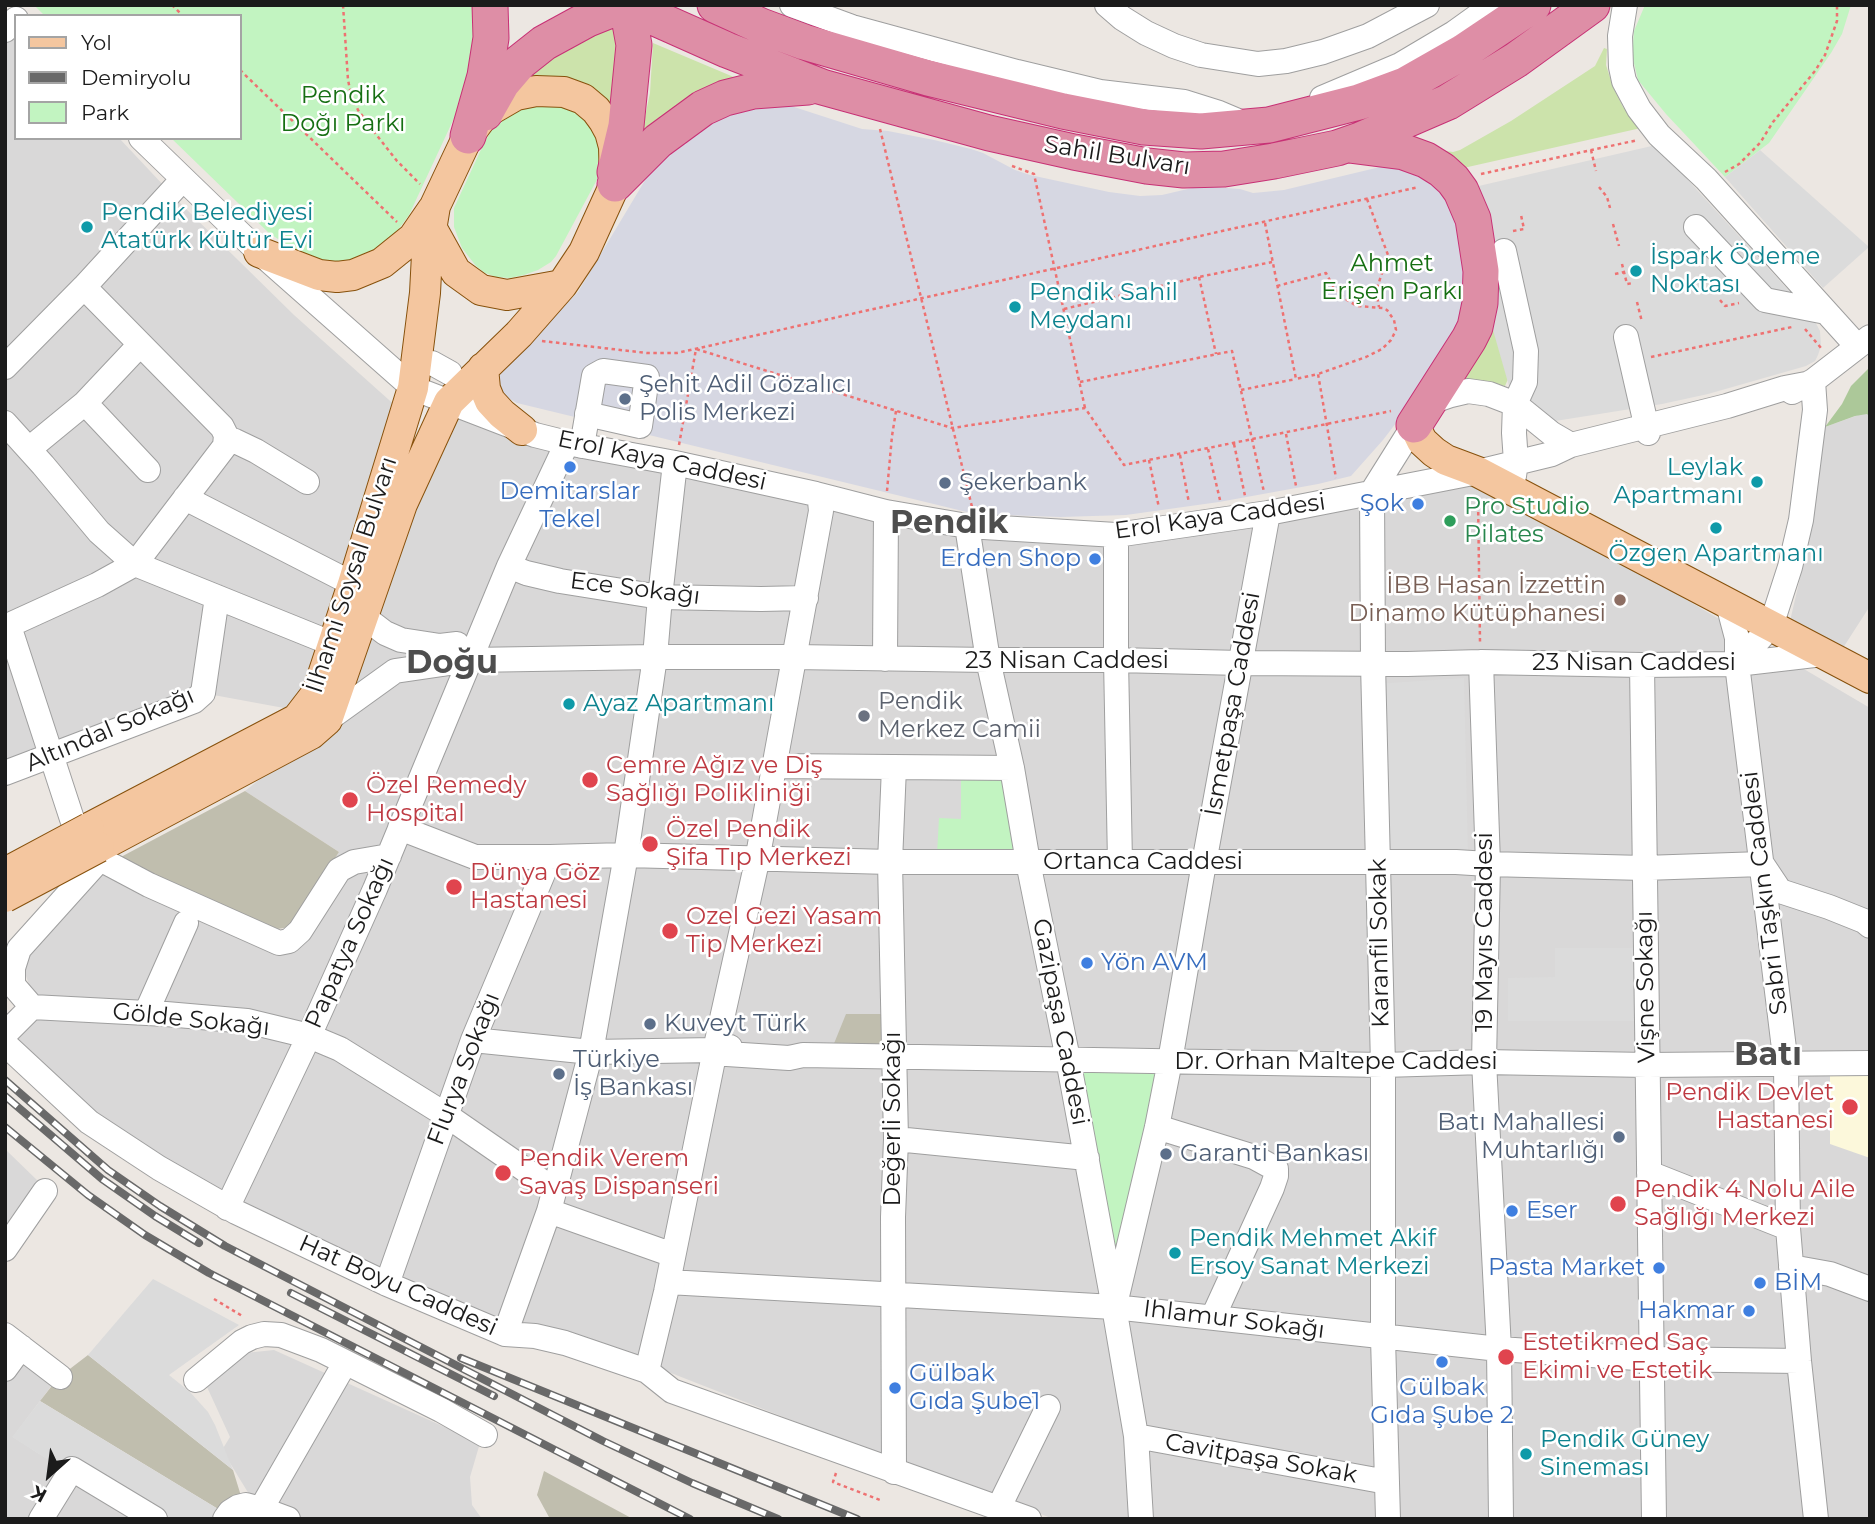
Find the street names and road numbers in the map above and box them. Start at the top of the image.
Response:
street label: Sahil Bulvarı [1042,130,1192,182]
street label: Erol Kaya Caddesi [555,425,769,497]
street label: İlhami Soysal Bulvarı [300,453,404,697]
street label: Erol Kaya Caddesi [1113,488,1327,546]
street label: Ece Sokağı [568,567,702,611]
street label: İsmetpaşa Caddesi [1199,590,1267,818]
street label: 23 Nisan Caddesi [965,647,1169,675]
street label: 23 Nisan Caddesi [1532,649,1736,677]
street label: Altındal Sokağı [22,682,198,778]
street label: Sabri Taşkın Caddesi [1736,769,1794,1017]
street label: 19 Mayıs Caddesi [1471,832,1499,1032]
street label: Ortanca Caddesi [1043,848,1243,876]
street label: Papatya Sokağı [299,853,401,1033]
street label: Karanfil Sokak [1364,858,1396,1028]
street label: Vişne Sokağı [1630,911,1662,1063]
street label: Gazipaşa Caddesi [1026,916,1094,1128]
street label: Flurya Sokağı [422,989,506,1149]
street label: Gölde Sokağı [111,997,271,1043]
street label: Değerli Sokağı [879,1032,907,1206]
street label: Dr. Orhan Maltepe Caddesi [1174,1048,1498,1076]
street label: Hat Boyu Caddesi [294,1229,502,1343]
street label: Ihlamur Sokağı [1142,1295,1326,1345]
street label: Cavitpaşa Sokak [1163,1428,1359,1490]

